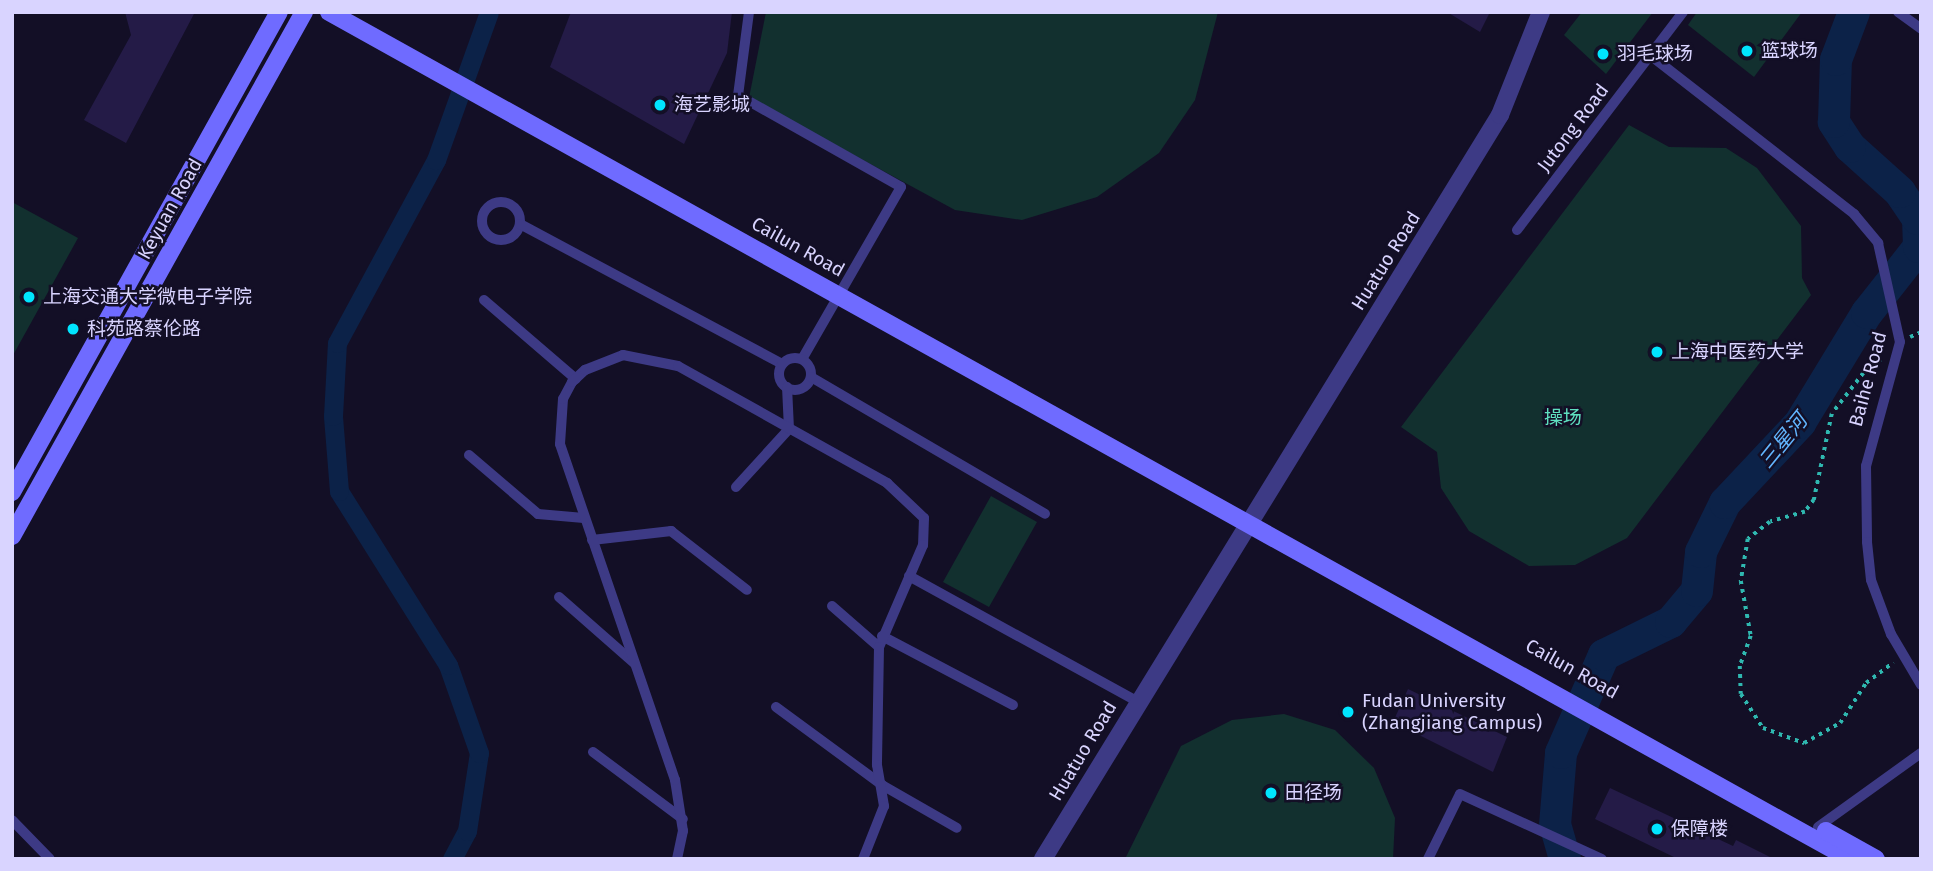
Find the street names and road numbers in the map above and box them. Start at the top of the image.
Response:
street label: Jutong Road [1532,79,1614,177]
street label: Keyuan Road [133,155,207,263]
street label: Huatuo Road [1347,207,1425,315]
street label: Cailun Road [748,212,848,282]
street label: Baihe Road [1844,329,1892,429]
street label: Cailun Road [1522,634,1622,704]
street label: Huatuo Road [1044,697,1122,805]

